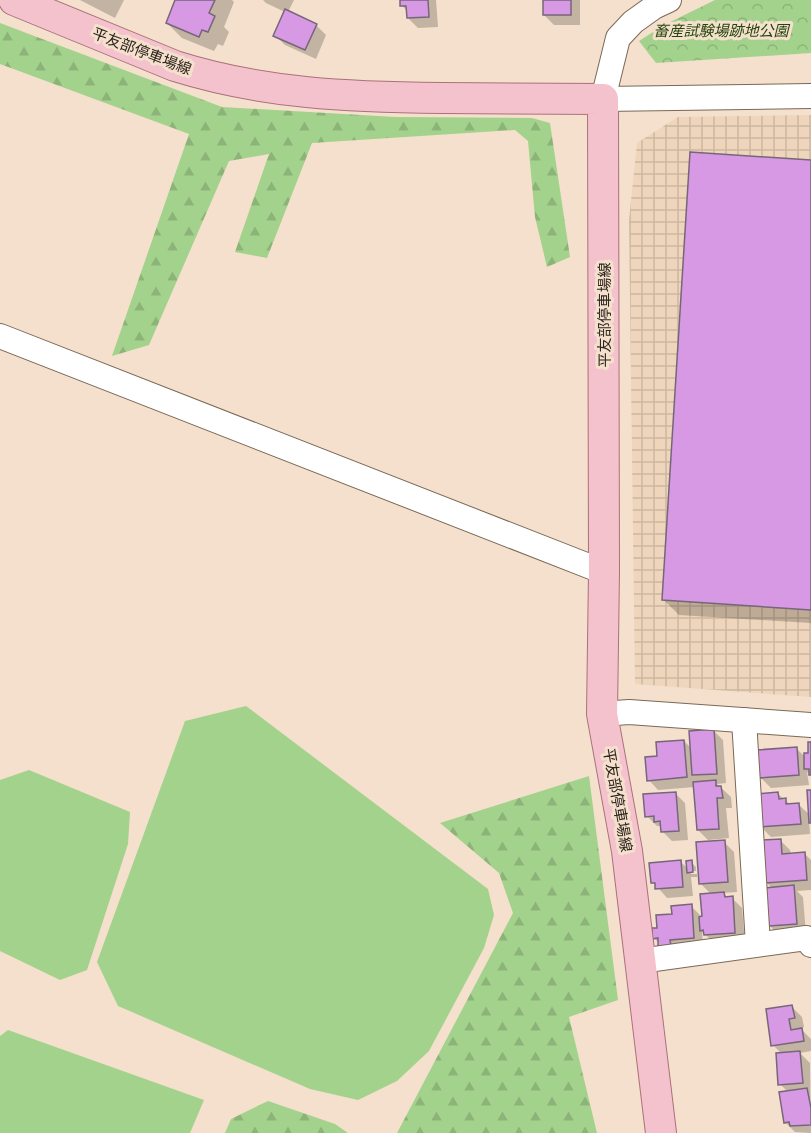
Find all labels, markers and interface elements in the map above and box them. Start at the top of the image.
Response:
park label: 畜産試験場跡地公園 [653,21,790,40]
street label: 平友部停車場線 [90,23,194,79]
street label: 平友部停車場線 [595,262,614,368]
street label: 平友部停車場線 [600,747,636,853]

